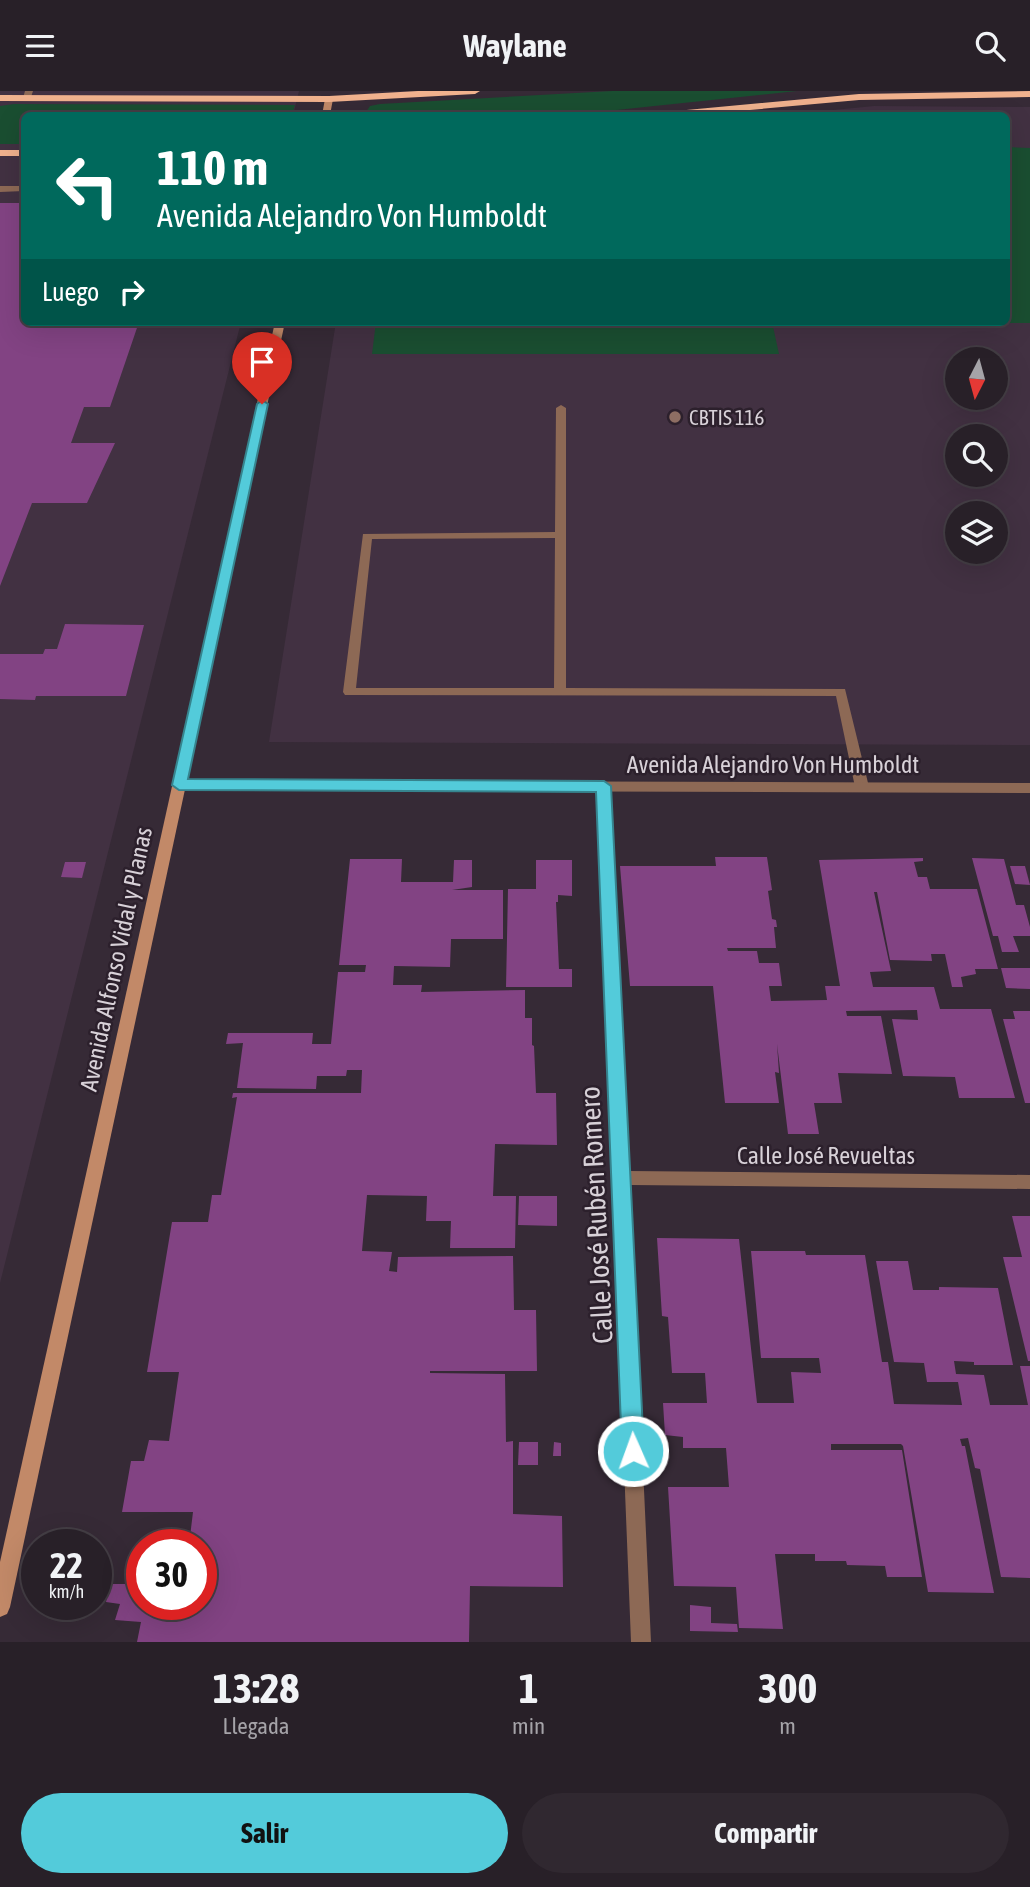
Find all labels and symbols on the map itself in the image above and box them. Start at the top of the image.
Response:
pin [232,332,292,404]
north arrow [945,347,1008,409]
place label: CBTIS 116 [689,405,764,429]
marker: CBTIS 116 [667,409,683,425]
street label: Avenida Alejandro Von Humboldt [627,751,919,778]
street label: Avenida Alfonso Vidal y Planas [75,825,157,1093]
street label: Calle José Rubén Romero [573,1086,619,1344]
street label: Calle José Revueltas [737,1142,915,1169]
position arrow [596,1414,670,1488]
speed limit sign: 30 [126,1529,217,1620]

